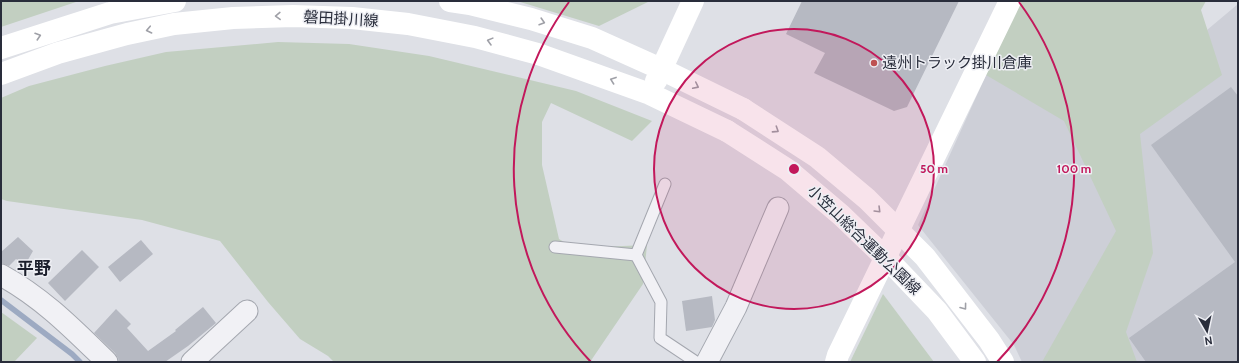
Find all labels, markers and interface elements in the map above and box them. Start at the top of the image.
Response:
street label: 磐田掛川線 [303,8,379,30]
one-way arrow [275,12,281,21]
one-way arrow [539,17,546,26]
one-way arrow [146,25,152,33]
one-way arrow [34,32,41,40]
one-way arrow [486,37,493,46]
place label: 遠州トラック掛川倉庫 [882,54,1032,72]
marker: 遠州トラック掛川倉庫 [869,58,879,68]
one-way arrow [610,77,617,85]
one-way arrow [692,81,699,89]
one-way arrow [772,126,779,133]
text: 50 m [920,161,948,176]
text: 100 m [1057,161,1091,176]
centre of rings [787,162,801,176]
street label: 小笠山総合運動公園線 [804,181,924,299]
one-way arrow [873,205,881,213]
district label: 平野 [17,258,51,278]
one-way arrow [959,303,966,310]
north arrow [1187,311,1227,351]
text: N [1204,333,1214,348]

